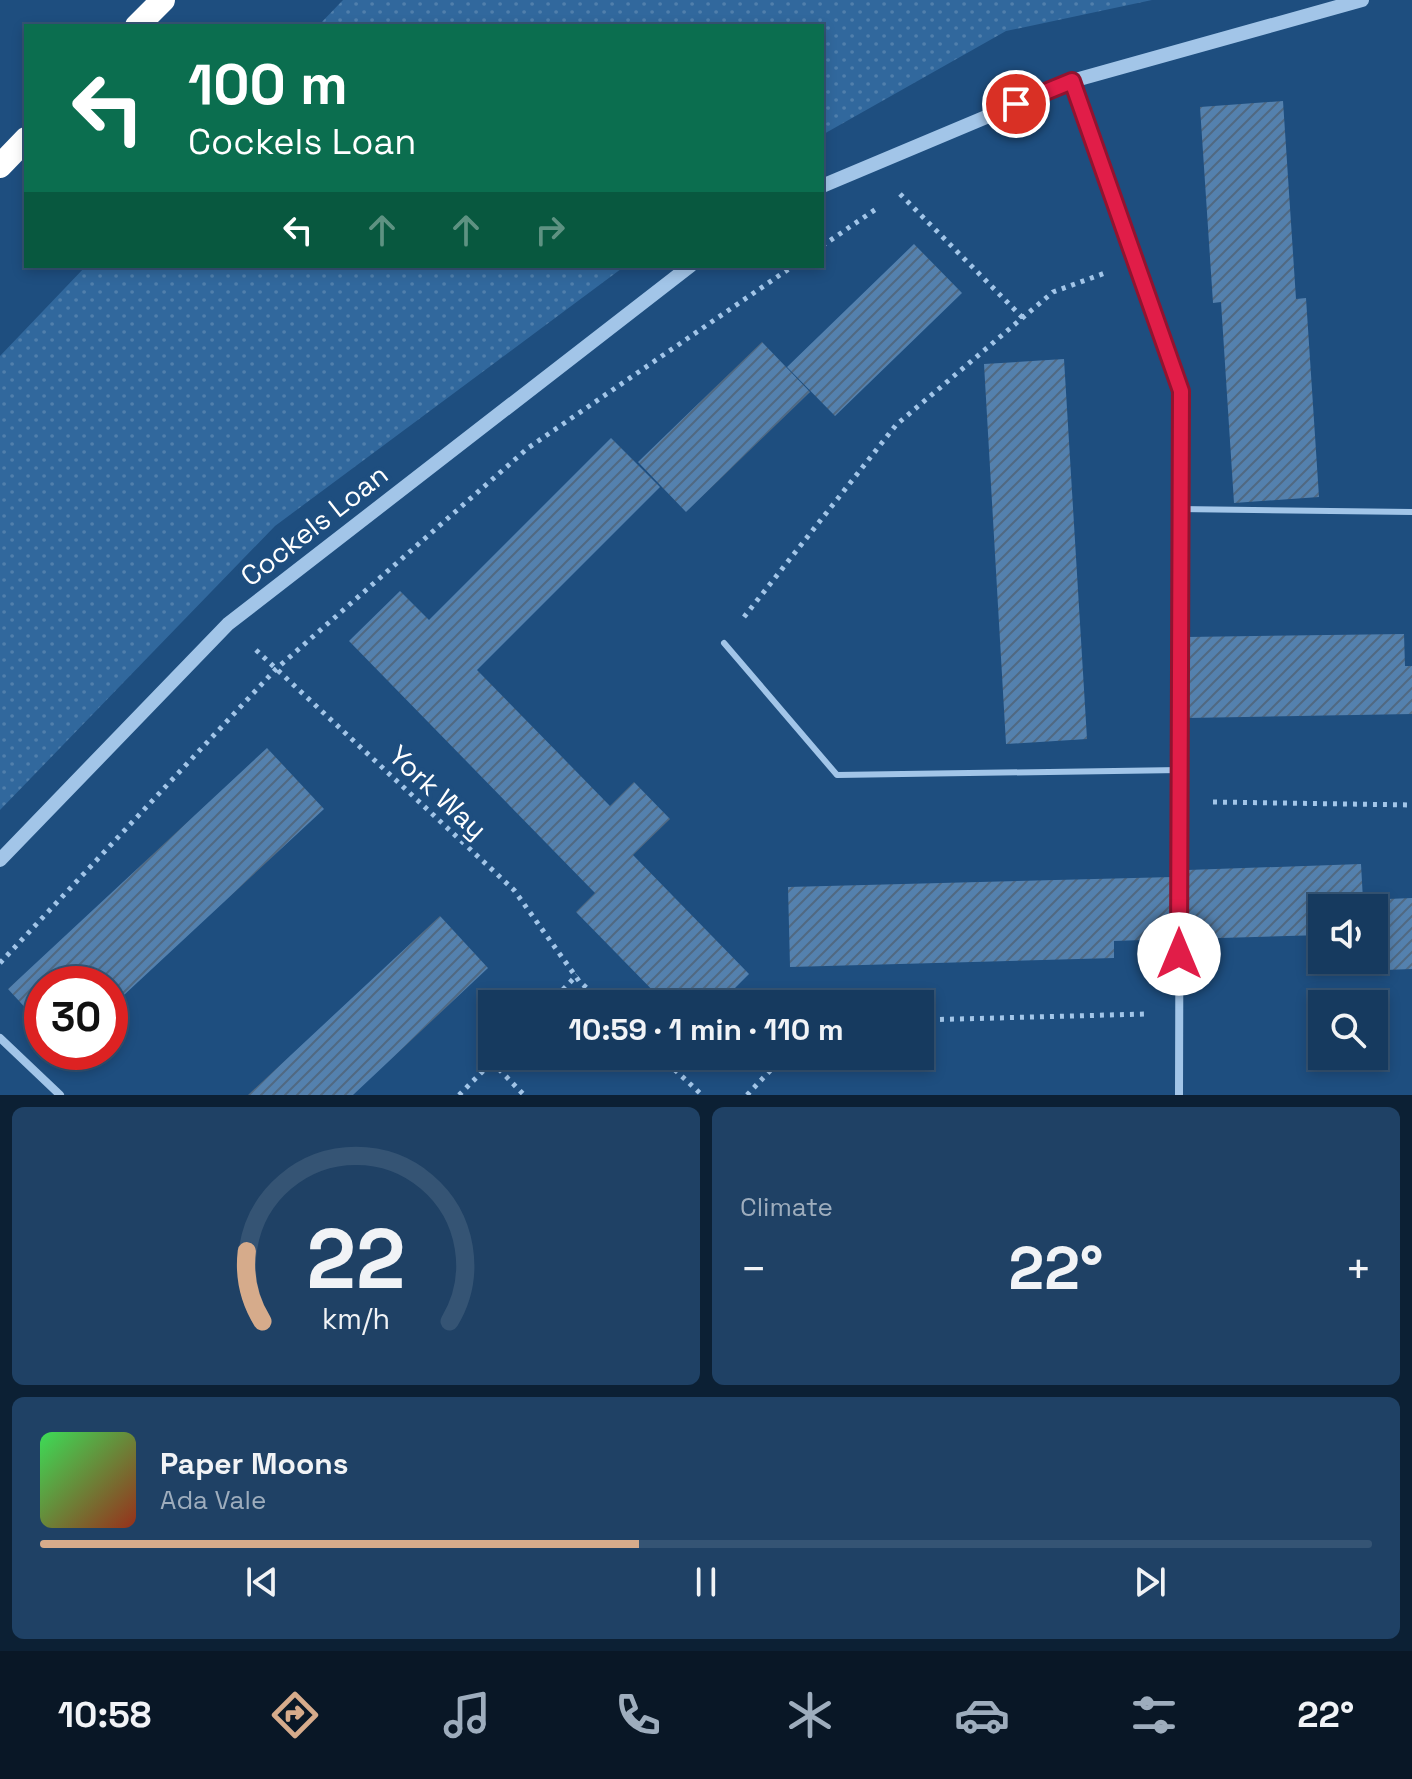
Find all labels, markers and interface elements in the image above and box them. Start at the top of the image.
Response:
text: 100 m [188,49,348,120]
icon: left [56,56,160,160]
pin [982,70,1050,138]
icon: arrive [994,82,1038,126]
text: Cockels Loan [188,119,416,165]
icon: left [276,208,320,252]
icon: ahead [360,208,404,252]
icon: ahead [444,208,488,252]
icon: right [528,208,572,252]
street label: Cockels Loan [233,456,395,594]
street label: York Way [381,737,495,847]
map controls [1308,894,1388,1070]
button: sound [1308,894,1388,974]
position arrow [1137,912,1221,996]
speed limit sign: 30 [24,966,128,1070]
button: search [1308,990,1388,1070]
text: 10:59 · 1 min · 110 m [568,1010,844,1049]
text: Climate [740,1190,833,1224]
text: 22 [307,1206,405,1312]
text: 22° [1009,1230,1103,1307]
text: − [740,1241,767,1297]
text: + [1345,1241,1372,1297]
text: km/h [322,1301,390,1337]
text: Paper Moons [160,1444,349,1483]
text: Ada Vale [160,1483,266,1517]
icon: previous [240,1560,284,1604]
icon: pause [684,1560,728,1604]
icon: next [1128,1560,1172,1604]
icon: directions [267,1687,323,1743]
icon: music [439,1687,495,1743]
icon: phone [610,1687,666,1743]
icon: climate [782,1687,838,1743]
icon: car [954,1687,1010,1743]
icon: filters [1126,1687,1182,1743]
text: 10:58 [58,1692,151,1738]
text: 22° [1297,1692,1354,1738]

